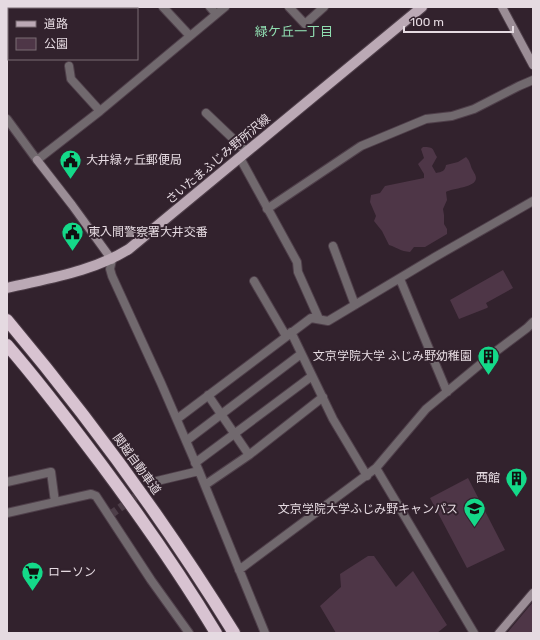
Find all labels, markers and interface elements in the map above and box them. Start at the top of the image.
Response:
legend [8,8,138,60]
scale bar [404,8,513,34]
text: 100 m [410,15,444,29]
text: 道路 [44,17,68,31]
district label: 緑ケ丘一丁目 [255,24,333,39]
text: 公園 [44,37,68,51]
street label: さいたまふじみ野所沢線 [163,111,273,207]
public building icon: 大井緑ヶ丘郵便局 [57,147,83,180]
place label: 大井緑ヶ丘郵便局 [86,153,182,167]
public building icon: 東入間警察署大井交番 [59,219,85,252]
place label: 東入間警察署大井交番 [88,225,208,239]
building icon: 文京学院大学 ふじみ野幼稚園 [475,343,501,376]
place label: 文京学院大学 ふじみ野幼稚園 [313,349,472,363]
street label: 関越自動車道 [110,431,164,497]
building icon: 西館 [503,465,529,498]
place label: 西館 [476,471,500,485]
school or university icon: 文京学院大学ふじみ野キャンパス [461,496,487,529]
place label: 文京学院大学ふじみ野キャンパス [278,502,458,516]
supermarket icon: ローソン [20,559,46,592]
place label: ローソン [48,565,96,579]

